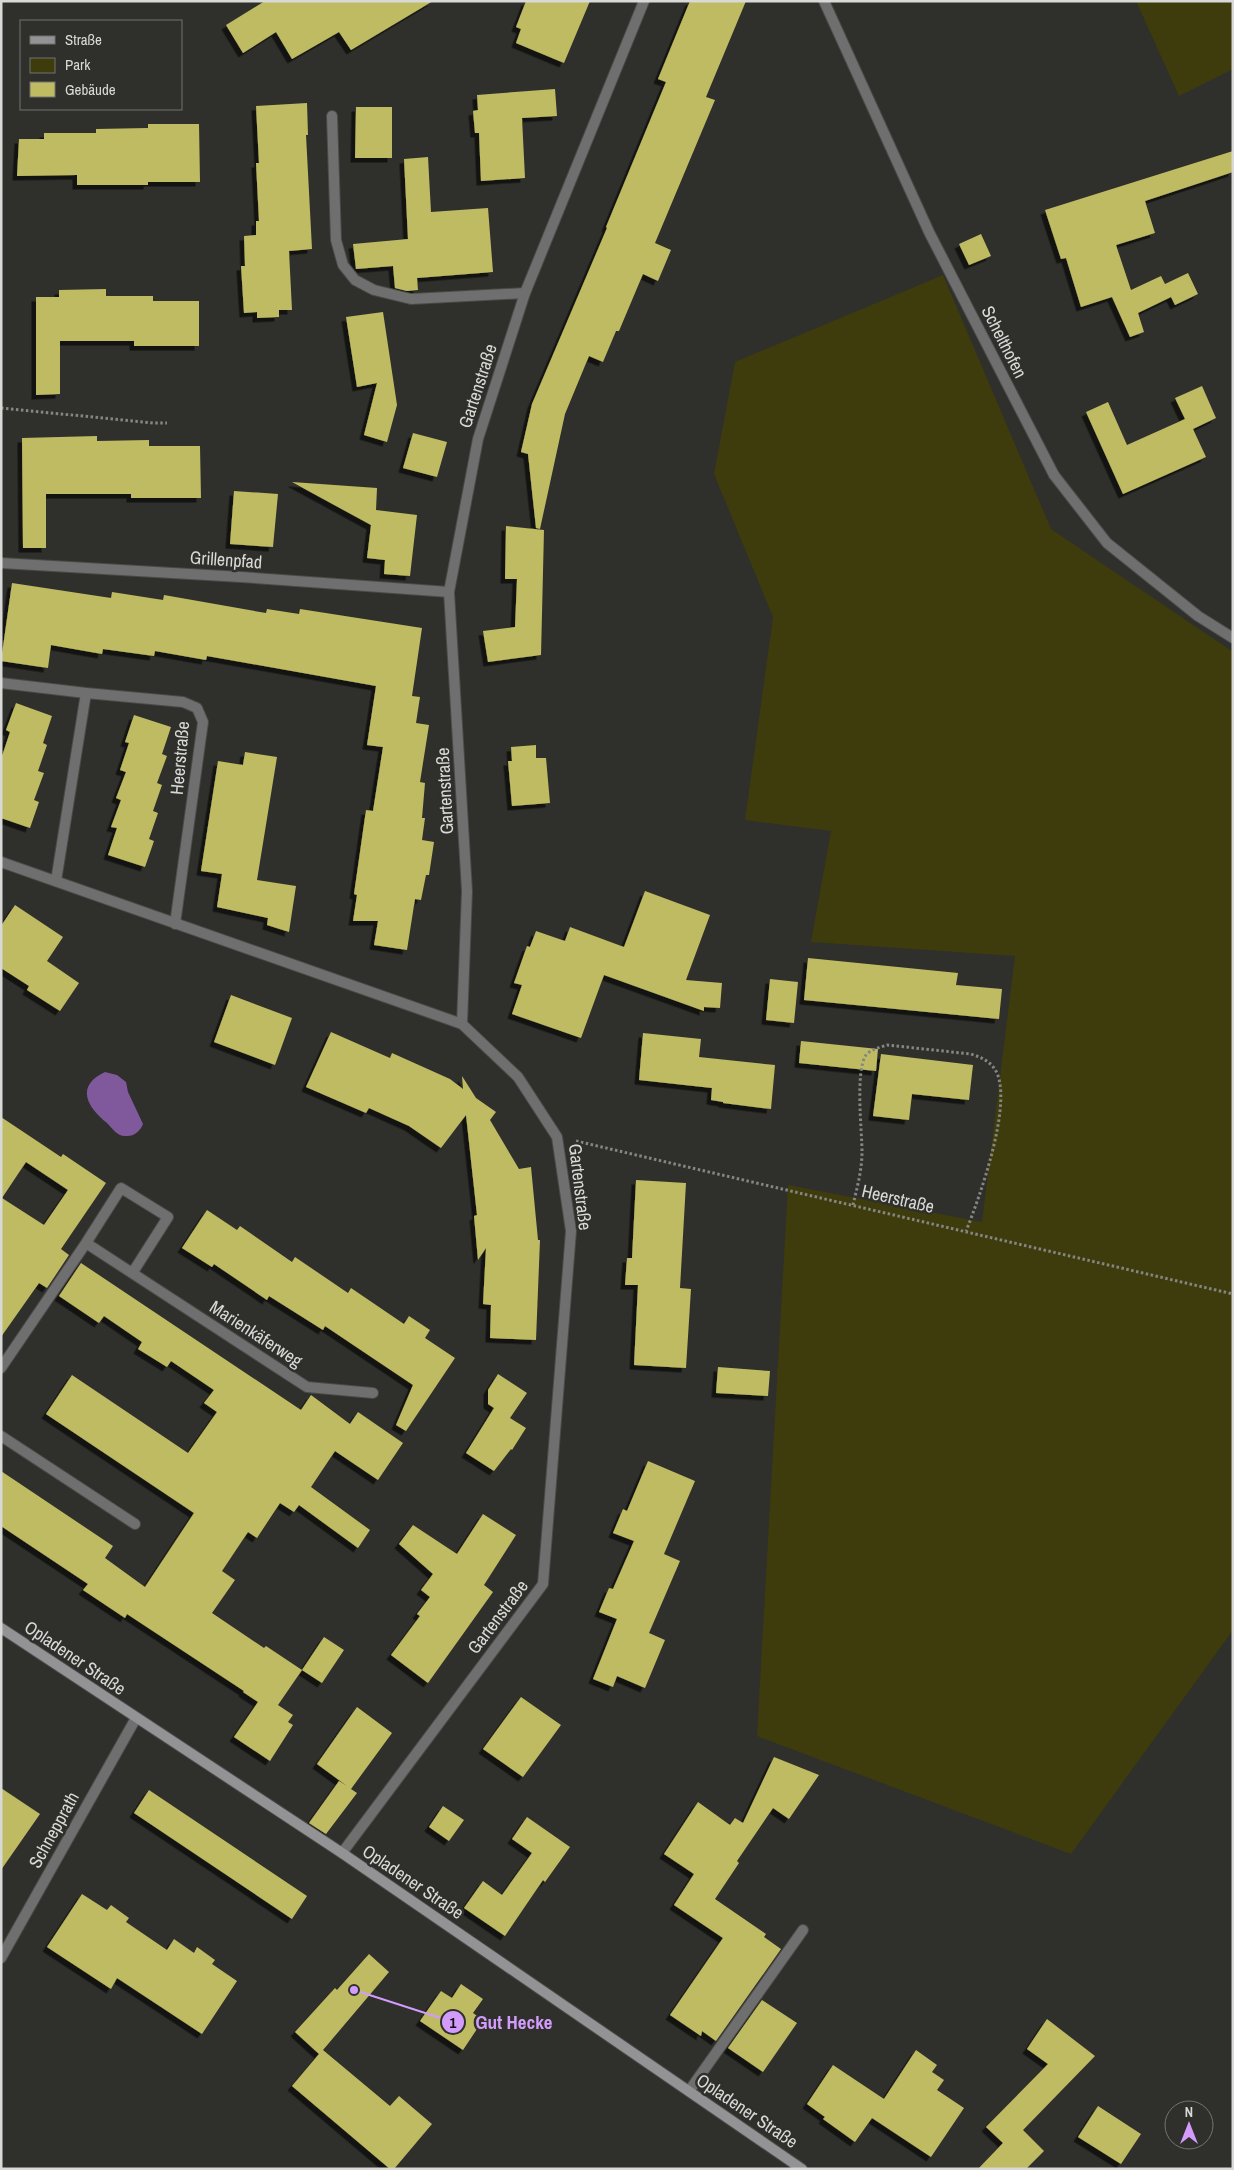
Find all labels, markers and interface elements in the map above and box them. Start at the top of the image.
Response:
legend [20,20,182,110]
text: Straße [65,29,102,50]
text: Park [65,54,91,75]
text: Gebäude [65,79,116,100]
street label: Schelthofen [976,301,1033,382]
street label: Gartenstraße [452,341,503,431]
street label: Grillenpfad [189,545,263,574]
street label: Heerstraße [164,720,195,796]
street label: Gartenstraße [430,747,459,835]
street label: Gartenstraße [563,1142,598,1232]
street label: Heerstraße [859,1178,937,1219]
street label: Marienkäferweg [205,1294,308,1373]
street label: Gartenstraße [461,1574,534,1659]
street label: Opladener Straße [20,1614,131,1701]
street label: Schnepprath [22,1787,85,1872]
street label: Opladener Straße [358,1838,469,1925]
callout: Gut Hecke [441,2005,563,2039]
text: Gut Hecke [475,2009,553,2035]
text: 1 [450,2012,457,2033]
street label: Opladener Straße [692,2067,803,2154]
north arrow [1164,2100,1214,2150]
text: N [1185,2103,1193,2121]

